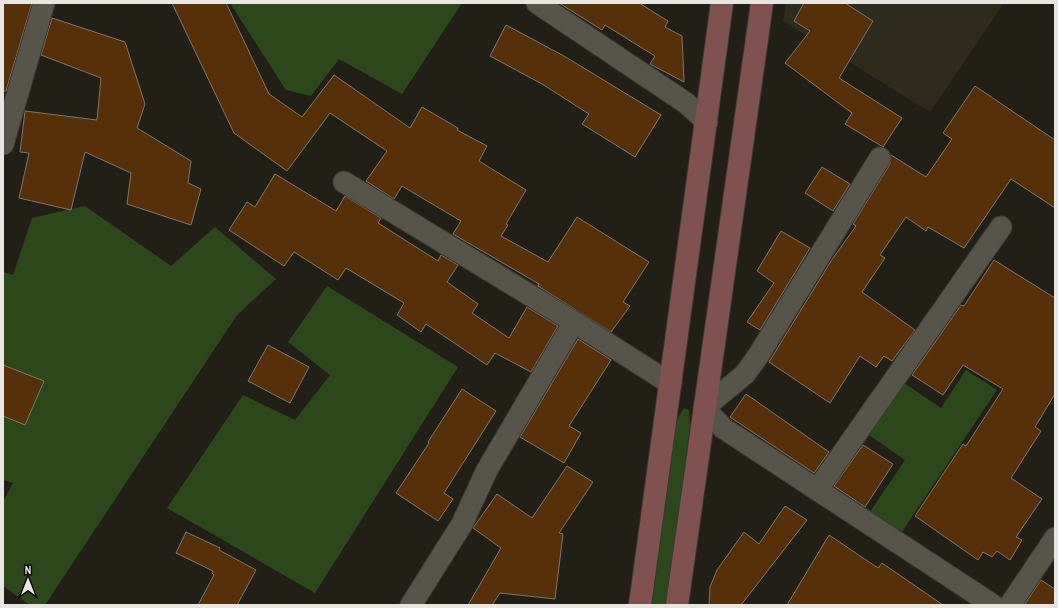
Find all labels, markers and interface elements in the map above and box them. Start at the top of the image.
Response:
north arrow [8,560,48,600]
text: N [25,563,31,577]

